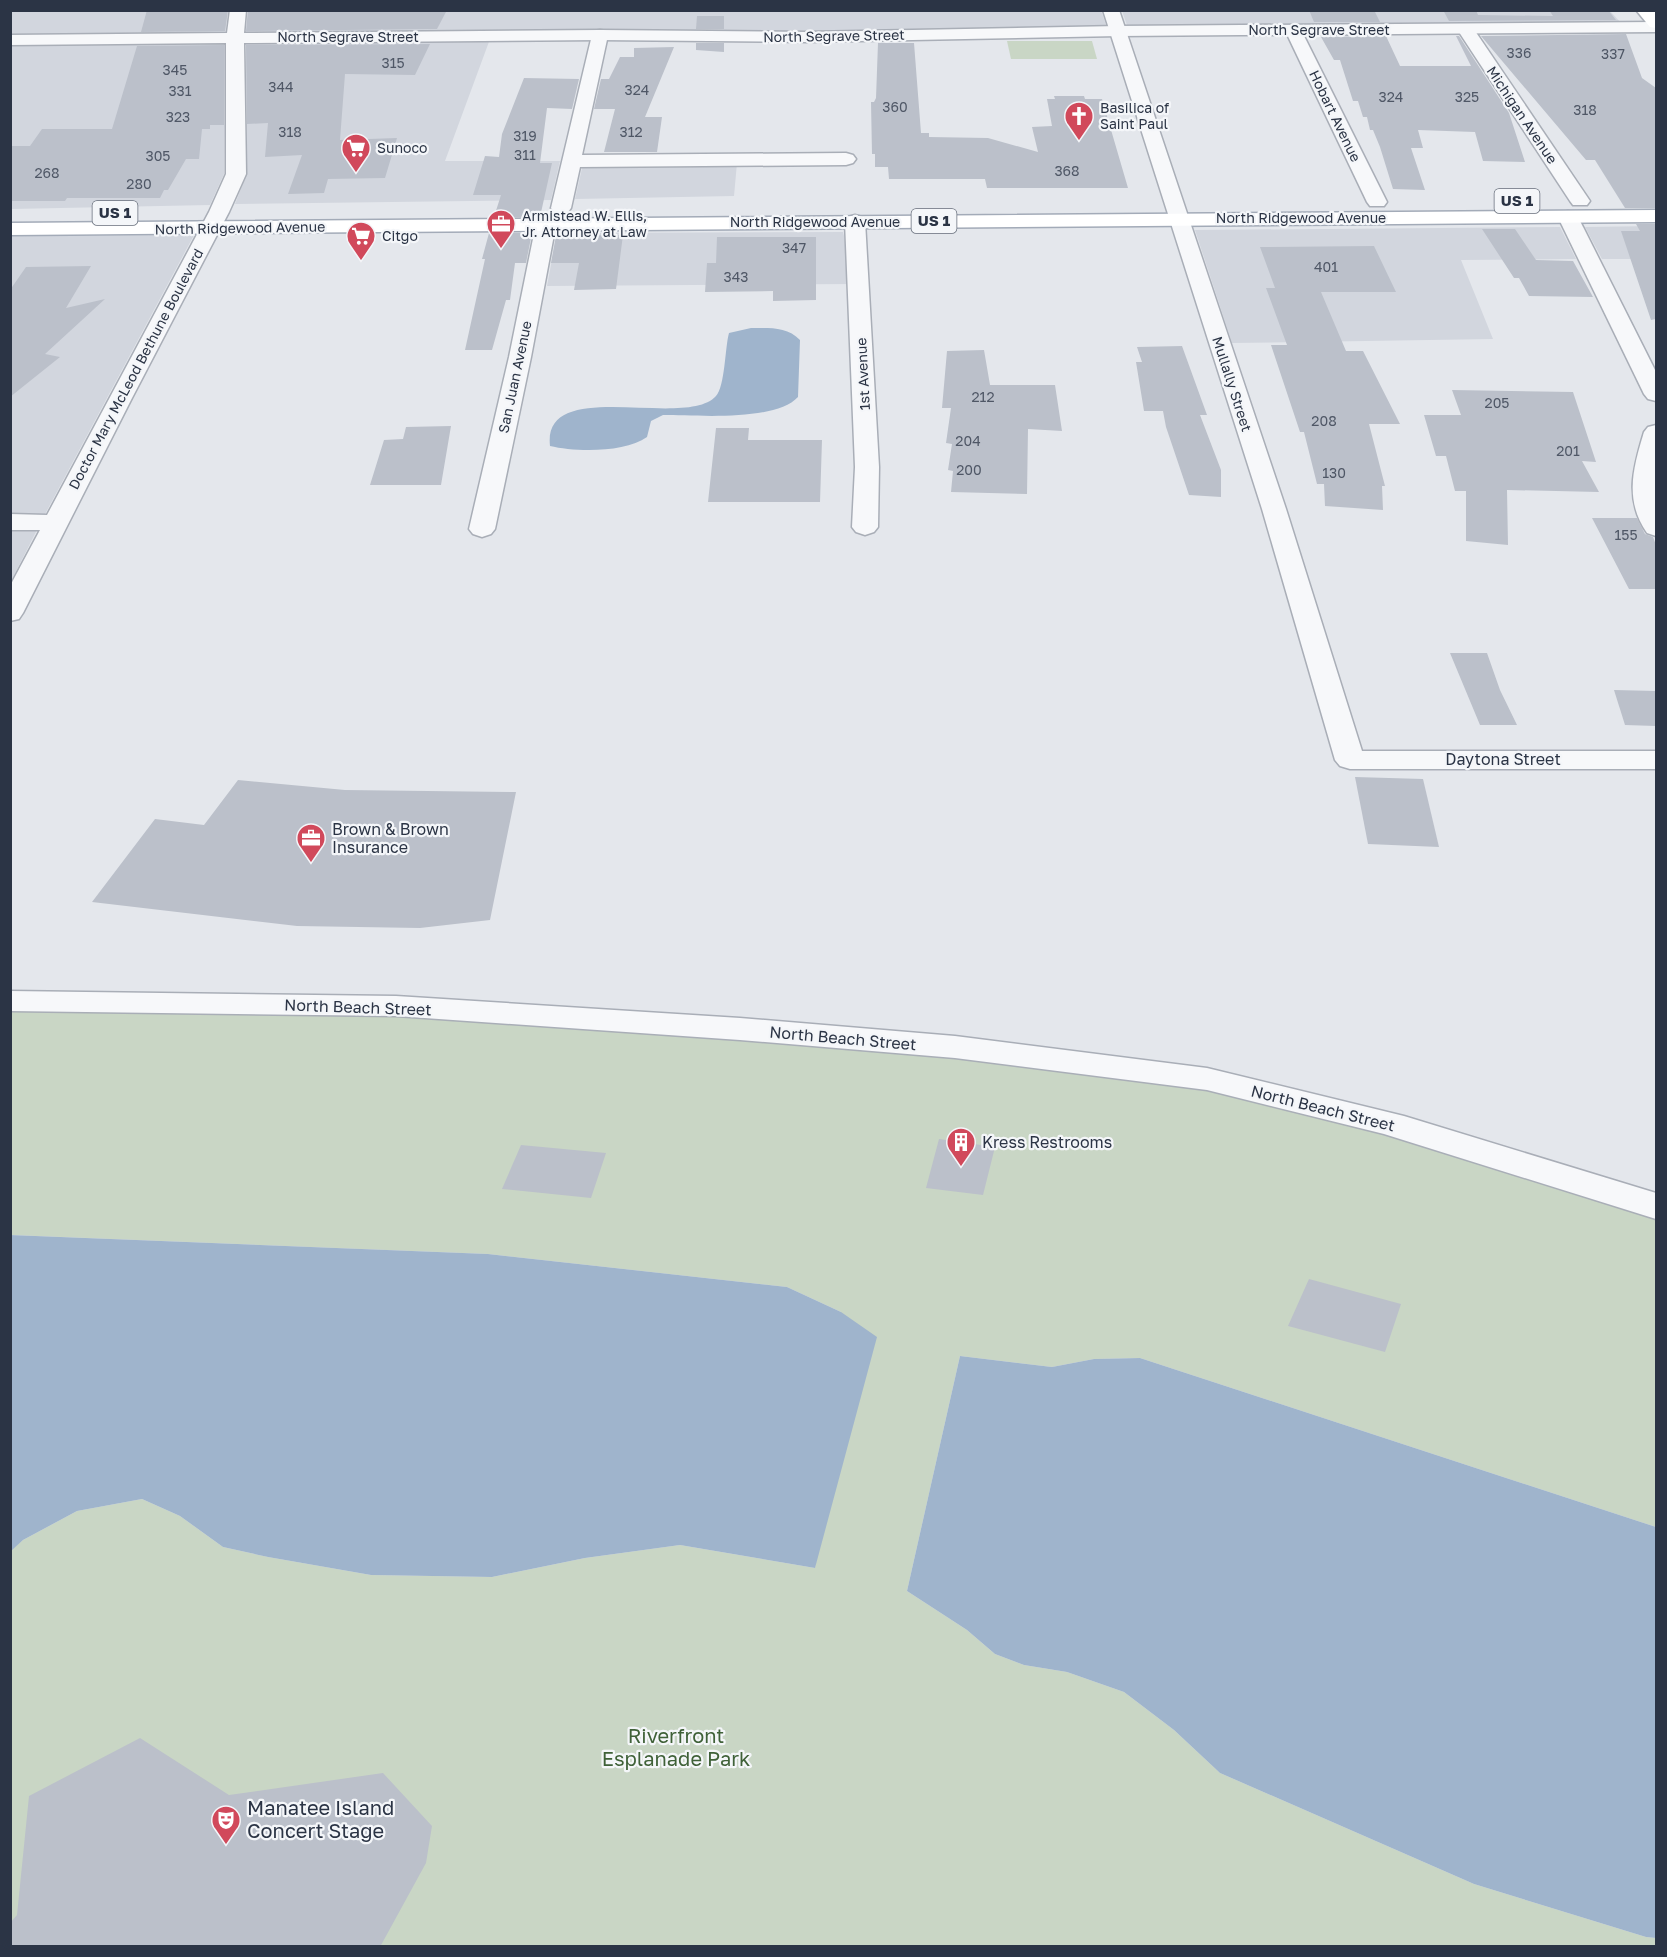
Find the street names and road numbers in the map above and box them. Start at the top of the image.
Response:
street label: North Segrave Street [1248,21,1390,38]
street label: North Segrave Street [763,26,905,45]
street label: North Segrave Street [277,28,419,45]
street label: Michigan Avenue [1484,63,1561,167]
street label: Hobart Avenue [1306,67,1365,164]
road number: US 1 [1494,189,1540,213]
road number: US 1 [92,201,138,225]
road number: US 1 [912,209,956,233]
street label: North Ridgewood Avenue [1216,209,1386,226]
street label: North Ridgewood Avenue [730,213,900,230]
street label: North Ridgewood Avenue [155,218,325,237]
street label: Doctor Mary McLeod Bethune Boulevard [65,245,206,492]
street label: San Juan Avenue [494,319,535,435]
street label: Mullally Street [1209,334,1256,433]
street label: 1st Avenue [852,337,873,411]
street label: Daytona Street [1445,749,1561,769]
street label: North Beach Street [284,994,432,1020]
street label: North Beach Street [769,1022,917,1054]
street label: North Beach Street [1249,1080,1397,1136]

